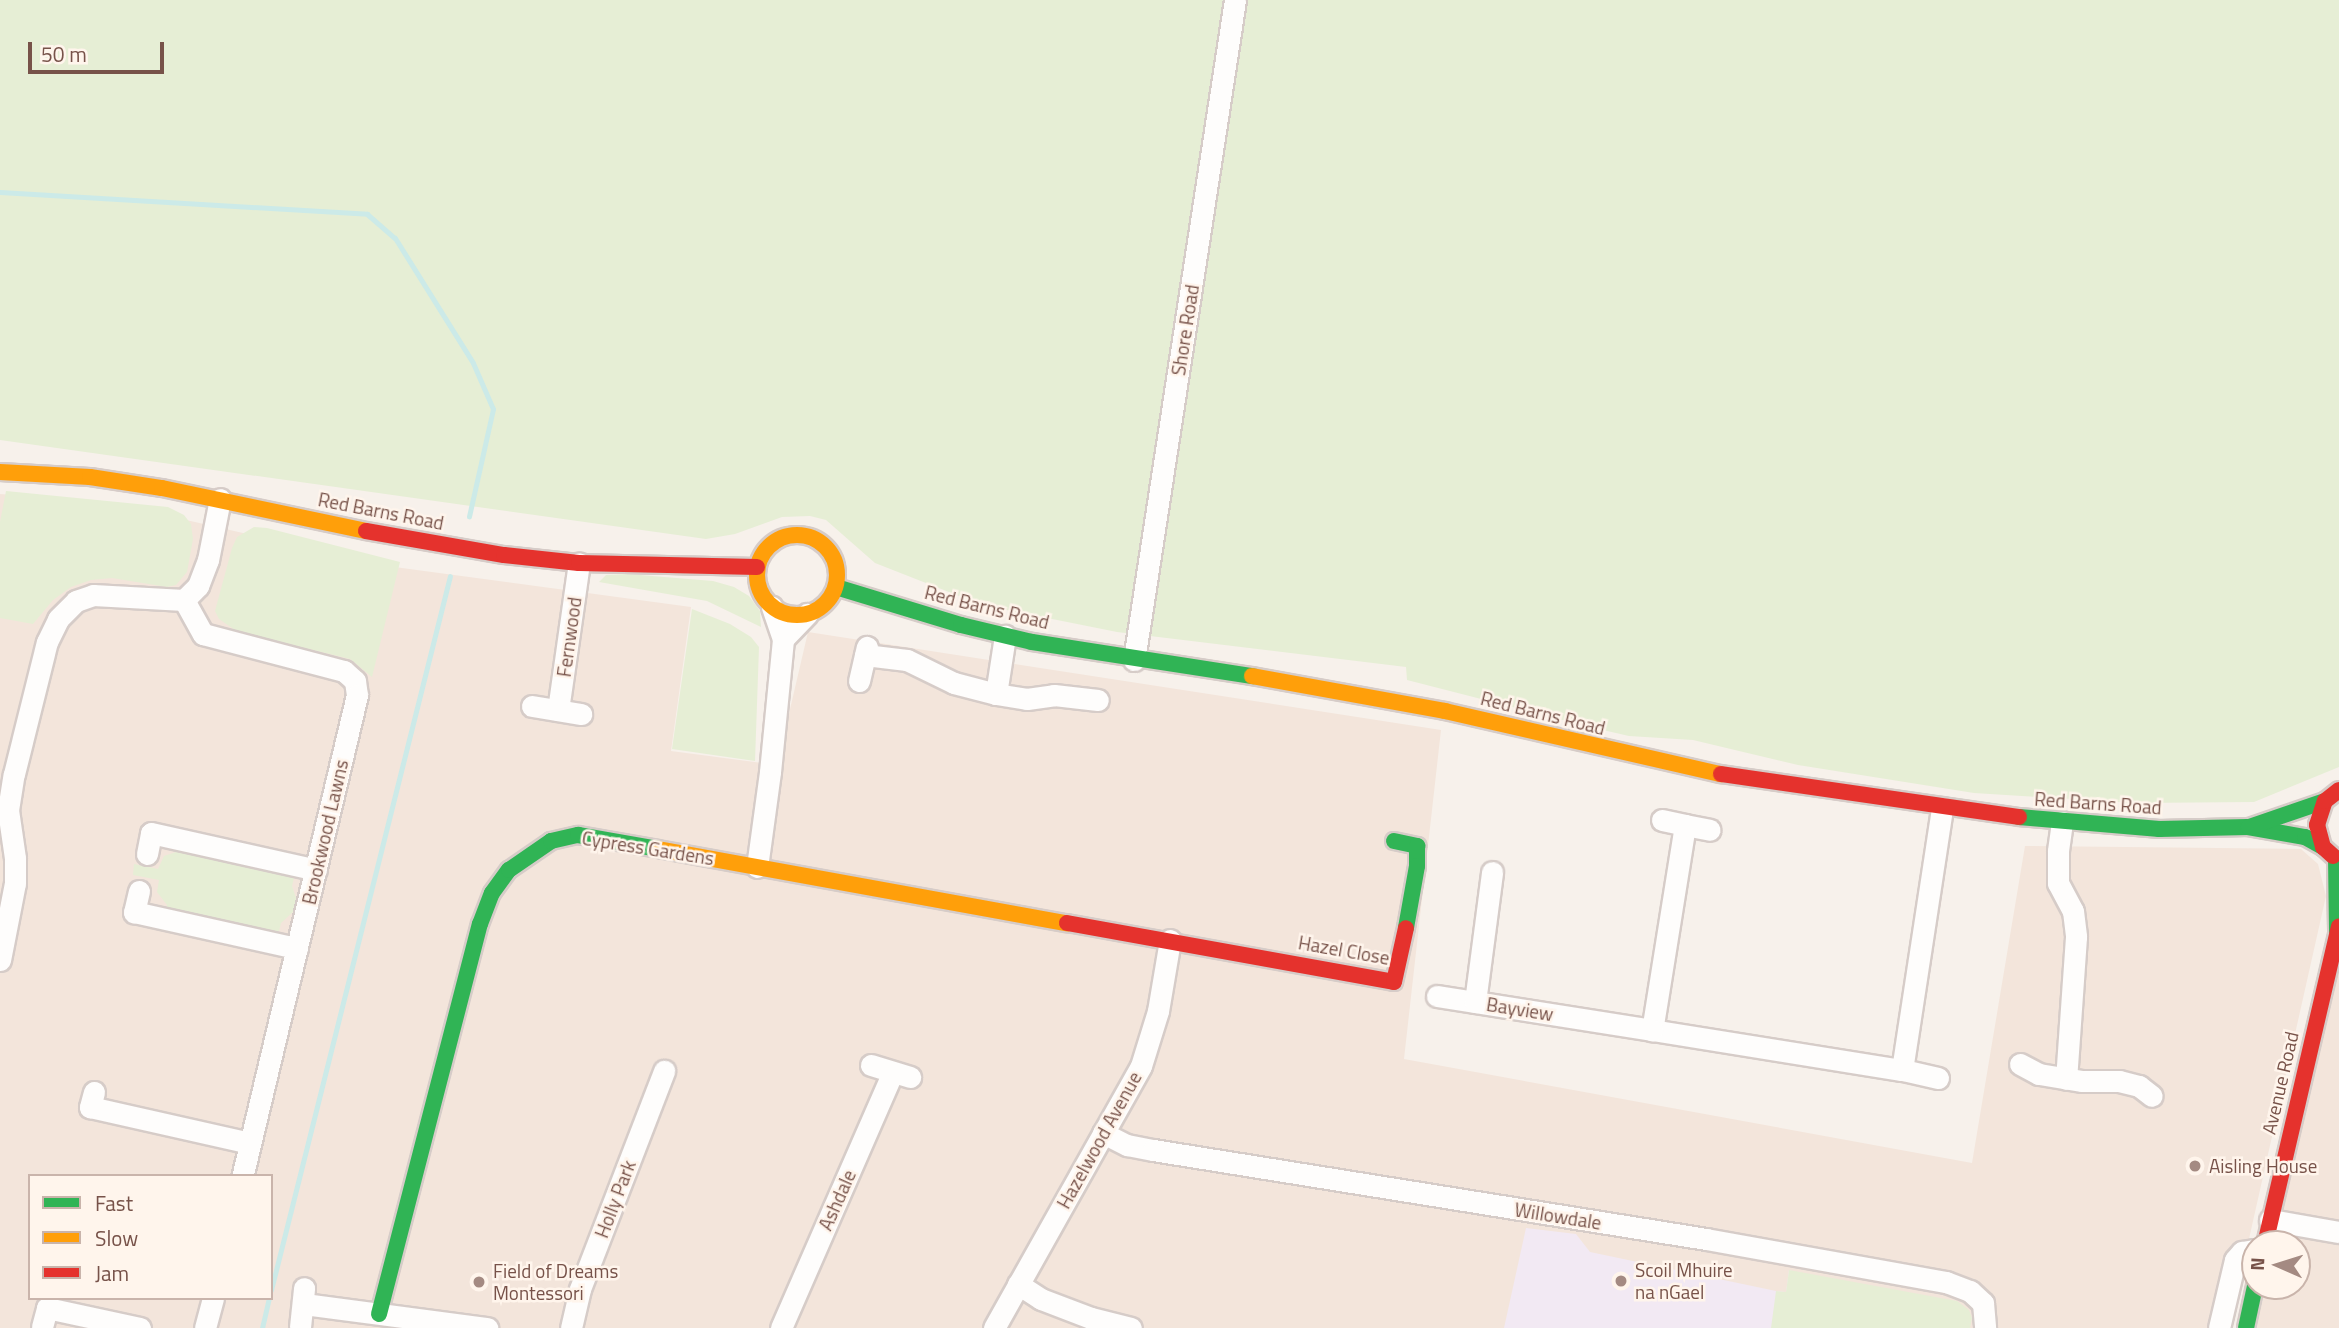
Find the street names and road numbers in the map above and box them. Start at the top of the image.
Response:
street label: Shore Road [1167,283,1203,377]
street label: Red Barns Road [316,488,446,534]
street label: Red Barns Road [922,581,1052,633]
street label: Fernwood [552,596,586,678]
street label: Red Barns Road [1478,687,1608,739]
street label: Brookwood Lawns [297,757,353,907]
street label: Red Barns Road [2034,787,2162,819]
street label: Cypress Gardens [580,826,716,870]
street label: Hazel Close [1297,931,1391,969]
street label: Bayview [1485,992,1555,1026]
street label: Avenue Road [2257,1029,2303,1137]
street label: Hazelwood Avenue [1052,1068,1146,1212]
street label: Holly Park [590,1157,640,1241]
street label: Ashdale [814,1166,860,1234]
street label: Willowdale [1513,1198,1603,1234]

